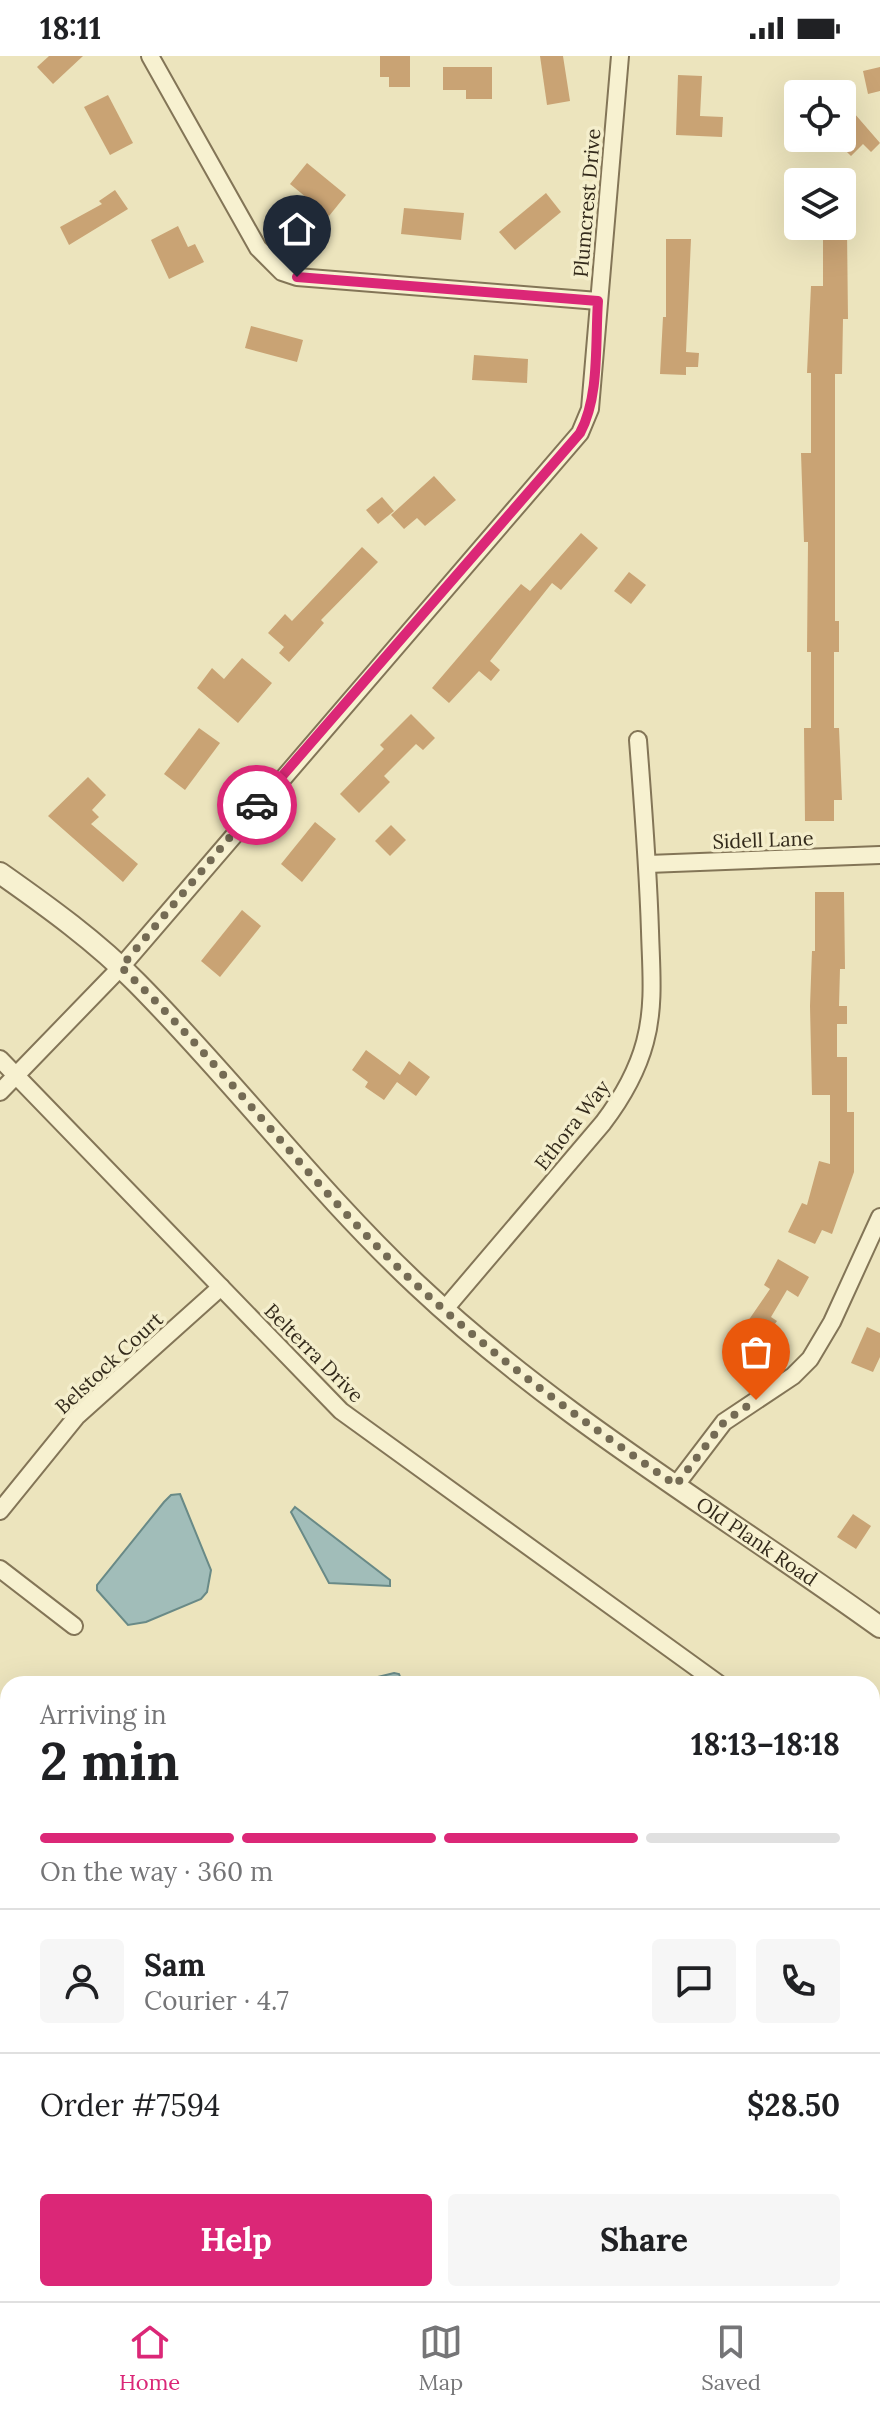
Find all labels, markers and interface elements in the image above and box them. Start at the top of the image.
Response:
text: 18:11 [40,9,101,47]
map controls [784,80,856,240]
button: locate [784,80,856,152]
street label: Plumcrest Drive [568,127,605,279]
button: layers [784,168,856,240]
pin [263,195,331,277]
icon: home [275,207,319,251]
courier [217,765,297,845]
icon: car [235,783,279,827]
street label: Sidell Lane [712,825,814,854]
street label: Ethora Way [529,1074,615,1175]
street label: Belterra Drive [260,1298,369,1408]
street label: Belstock Court [50,1306,168,1419]
pin [722,1318,790,1400]
icon: bag [734,1330,778,1374]
street label: Old Plank Road [692,1491,822,1591]
text: Arriving in [40,1698,167,1731]
text: 18:13–18:18 [691,1725,840,1763]
text: 2 min [40,1728,179,1794]
text: On the way · 360 m [40,1855,273,1888]
button: person [40,1939,124,2023]
button: chat [652,1939,736,2023]
button: phone [756,1939,840,2023]
text: Sam [144,1946,205,1984]
text: Courier · 4.7 [144,1984,289,2017]
text: Order #7594 [40,2086,220,2124]
text: $28.50 [747,2086,840,2124]
button: Help [40,2194,432,2286]
button: Share [448,2194,840,2286]
tab: Home [119,2320,180,2396]
tab: Map [418,2320,463,2396]
tab: Saved [701,2320,761,2396]

